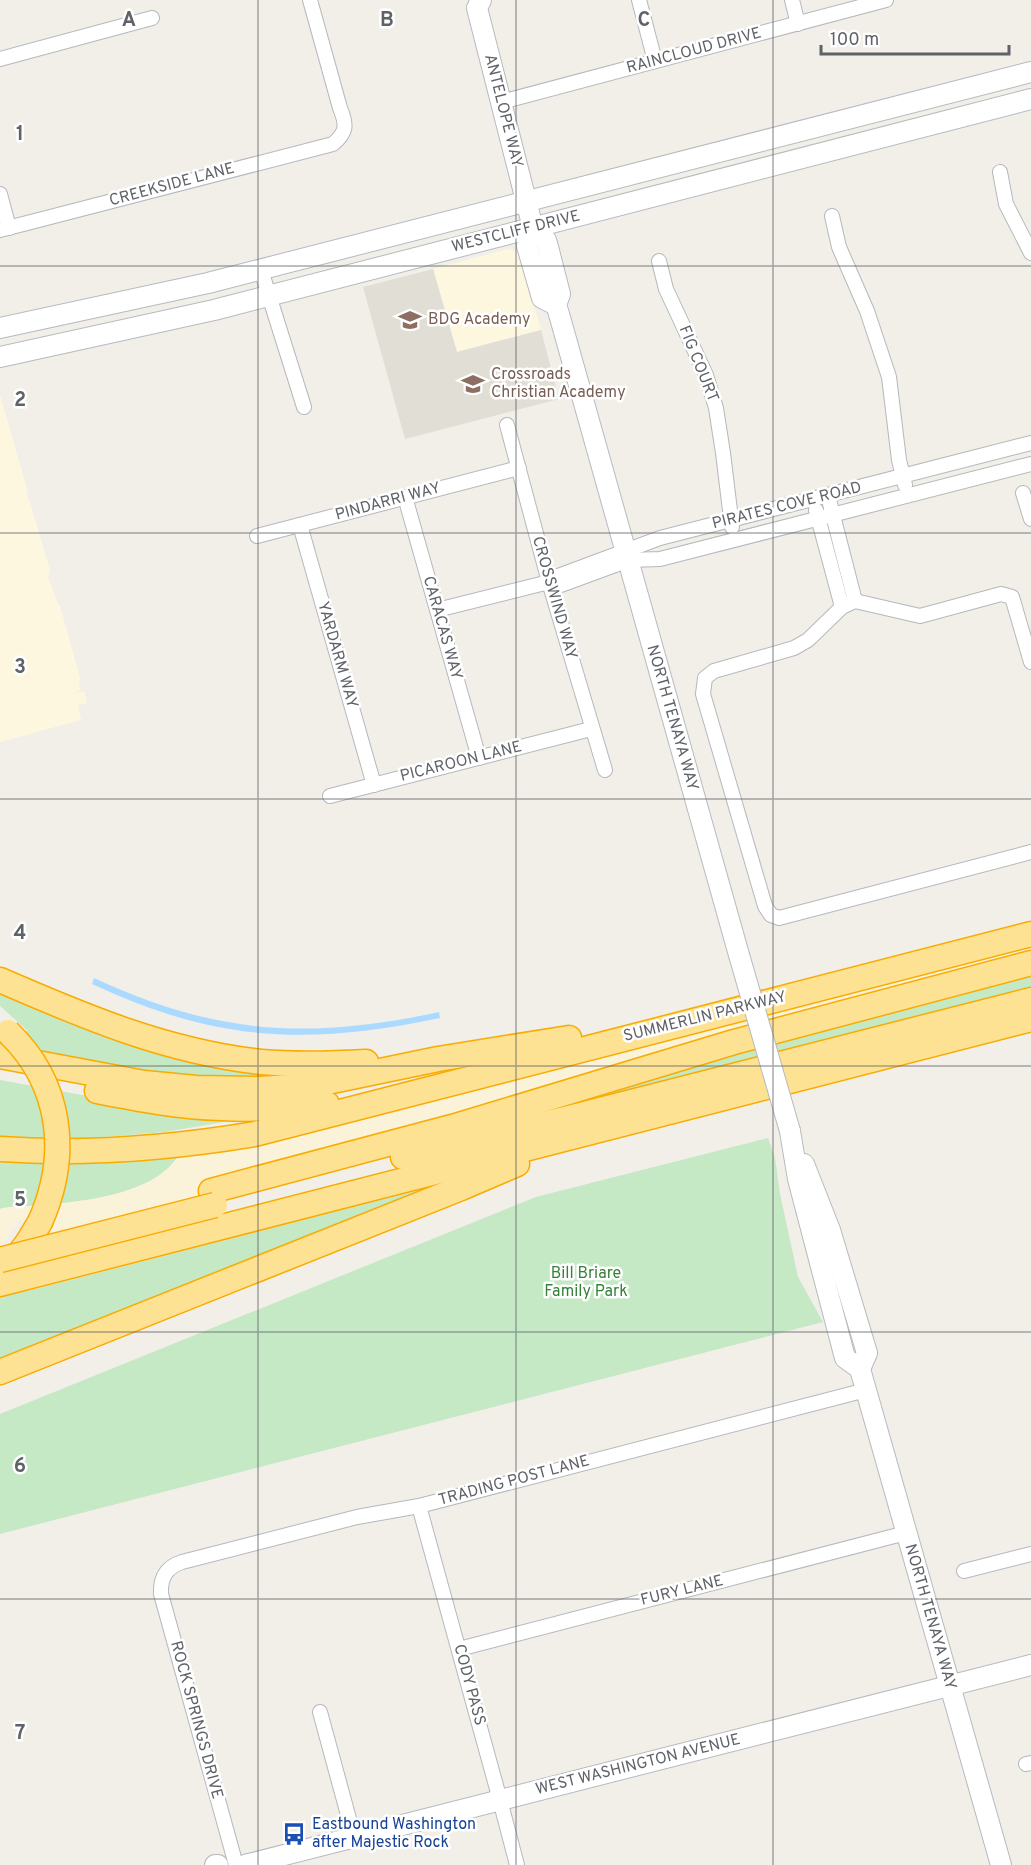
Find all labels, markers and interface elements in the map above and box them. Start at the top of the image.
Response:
text: A [122,8,136,34]
text: B [380,8,394,34]
text: C [638,8,650,34]
scale bar [821,18,1008,56]
street label: RAINCLOUD DRIVE [624,23,764,79]
text: 100 m [830,29,879,52]
street label: ANTELOPE WAY [479,52,527,170]
text: 1 [16,122,24,148]
street label: CREEKSIDE LANE [107,159,237,211]
street label: WESTCLIFF DRIVE [450,206,582,258]
school or university icon: BDG Academy [397,307,423,333]
place label: BDG Academy [428,310,530,330]
street label: FIG COURT [674,323,722,405]
place label: Crossroads Christian Academy [491,365,626,403]
school or university icon: Crossroads Christian Academy [460,371,486,397]
text: 2 [14,388,26,414]
street label: PINDARRI WAY [333,478,443,526]
street label: PIRATES COVE ROAD [710,478,864,534]
street label: CROSSWIND WAY [527,534,581,662]
street label: CARACAS WAY [418,574,466,682]
street label: YARDARM WAY [312,599,362,711]
street label: NORTH TENAYA WAY [642,643,702,793]
text: 3 [14,655,26,681]
street label: PICAROON LANE [398,737,524,787]
text: 4 [14,921,26,947]
street label: SUMMERLIN PARKWAY [621,987,789,1047]
text: 5 [14,1188,26,1214]
park label: Bill Briare Family Park [544,1264,628,1302]
street label: TRADING POST LANE [436,1451,592,1511]
text: 6 [14,1454,26,1480]
street label: NORTH TENAYA WAY [900,1542,960,1692]
street label: FURY LANE [639,1571,725,1611]
street label: ROCK SPRINGS DRIVE [165,1639,227,1801]
street label: CODY PASS [449,1642,489,1728]
text: 7 [15,1721,25,1747]
street label: WEST WASHINGTON AVENUE [534,1730,742,1800]
place label: Eastbound Washington after Majestic Rock [312,1815,476,1853]
bus stop icon: Eastbound Washington after Majestic Rock [281,1821,307,1847]

